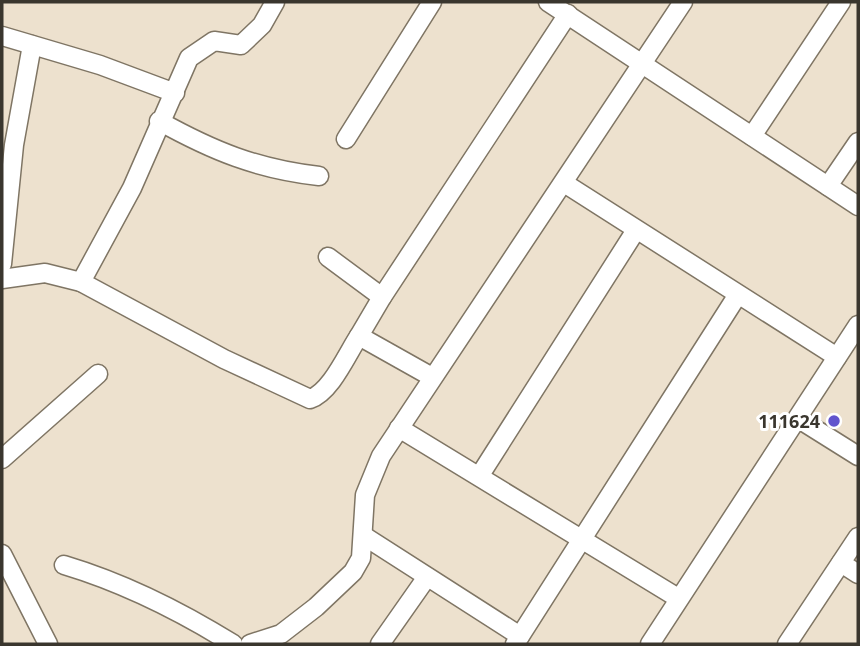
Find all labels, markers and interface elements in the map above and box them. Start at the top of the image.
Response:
place label: 111624 [758,409,820,433]
marker: 111624 [826,413,842,429]

